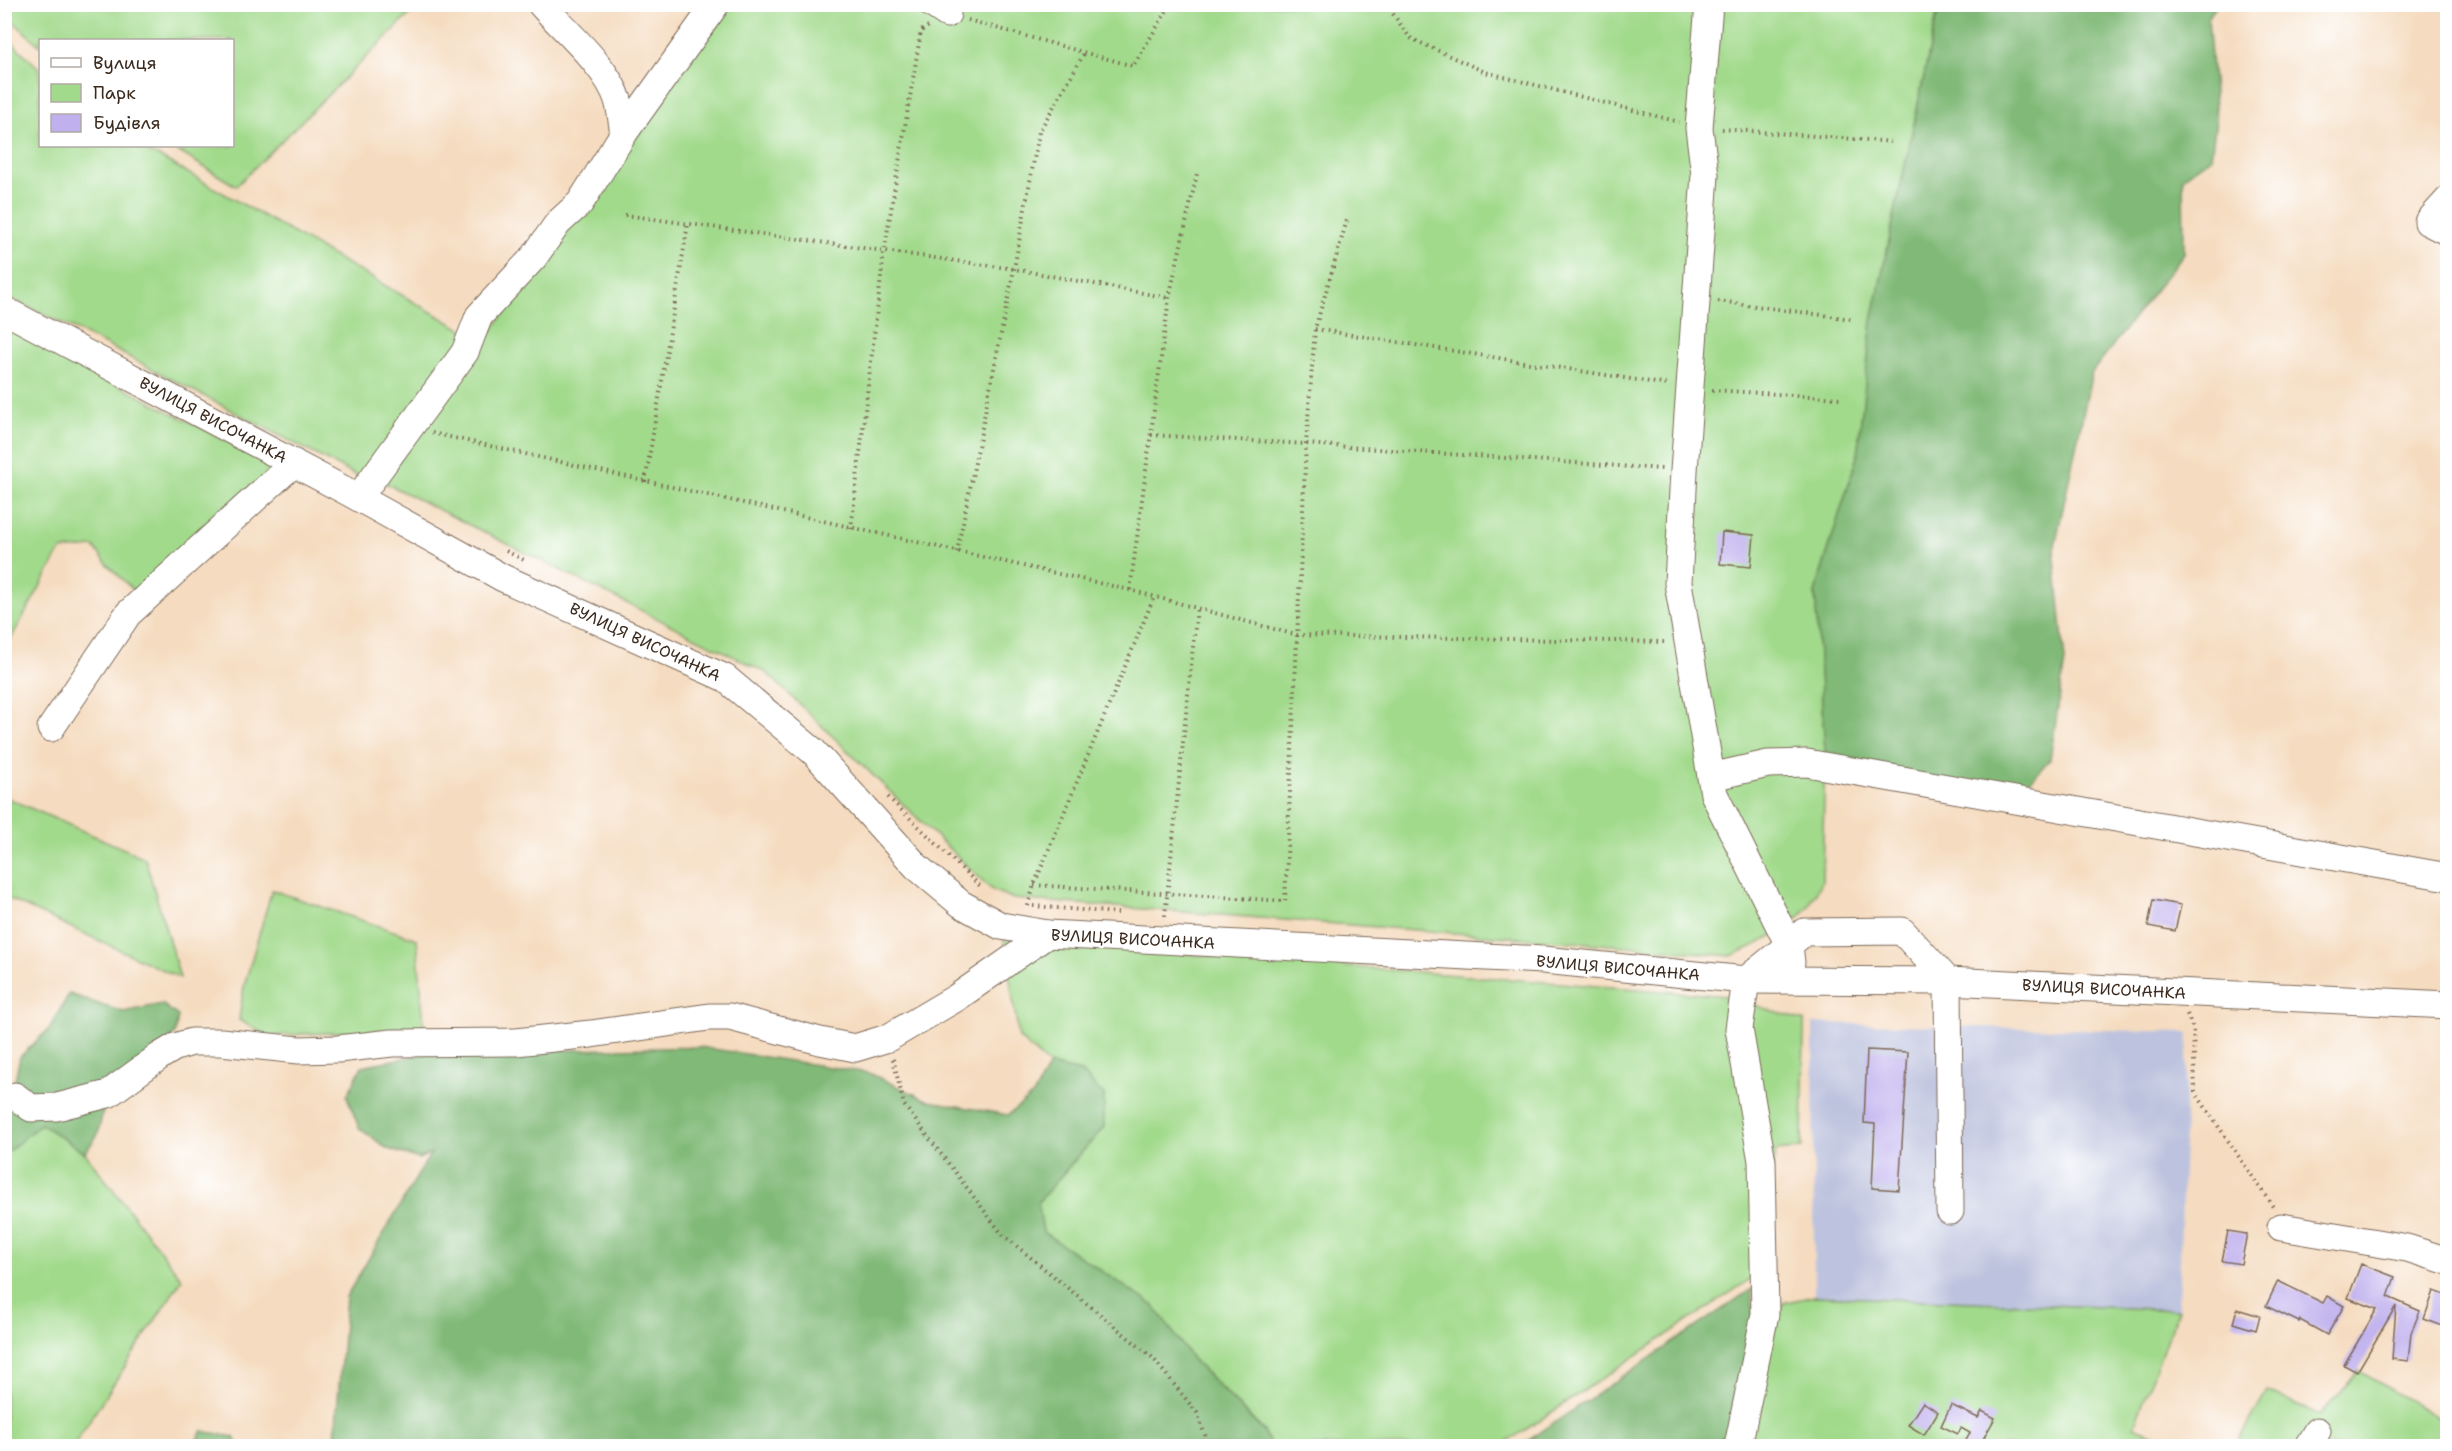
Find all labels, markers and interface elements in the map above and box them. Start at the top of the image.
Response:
legend [39,39,234,147]
text: Вулиця [93,51,157,75]
text: Парк [93,81,136,105]
text: Будівля [93,111,161,135]
street label: ВУЛИЦЯ ВИСОЧАНКА [136,372,290,468]
street label: ВУЛИЦЯ ВИСОЧАНКА [566,598,724,686]
street label: ВУЛИЦЯ ВИСОЧАНКА [1050,924,1216,954]
street label: ВУЛИЦЯ ВИСОЧАНКА [1535,950,1701,986]
street label: ВУЛИЦЯ ВИСОЧАНКА [2021,974,2187,1004]

